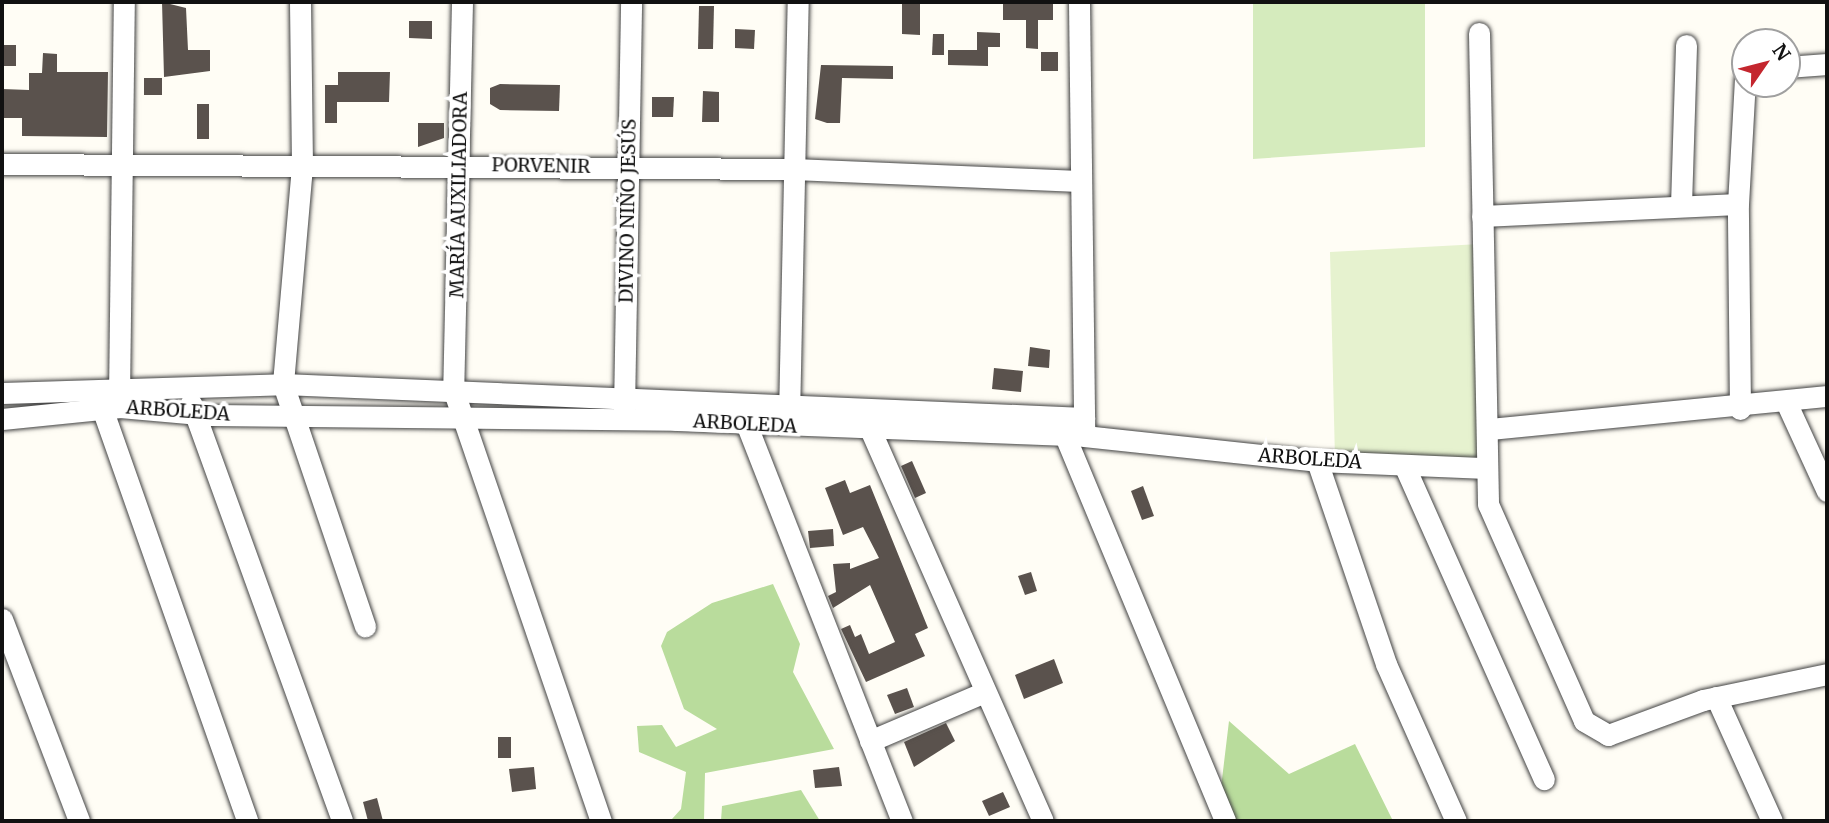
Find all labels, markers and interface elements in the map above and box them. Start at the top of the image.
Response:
north arrow [1731,28,1801,98]
text: N [1767,39,1796,65]
street label: MARÍA AUXILIADORA [446,92,472,298]
street label: DIVINO NIÑO JESÚS [615,119,641,303]
street label: PORVENIR [491,154,591,178]
street label: ARBOLEDA [125,396,231,426]
street label: ARBOLEDA [692,410,798,438]
street label: ARBOLEDA [1257,444,1363,474]

